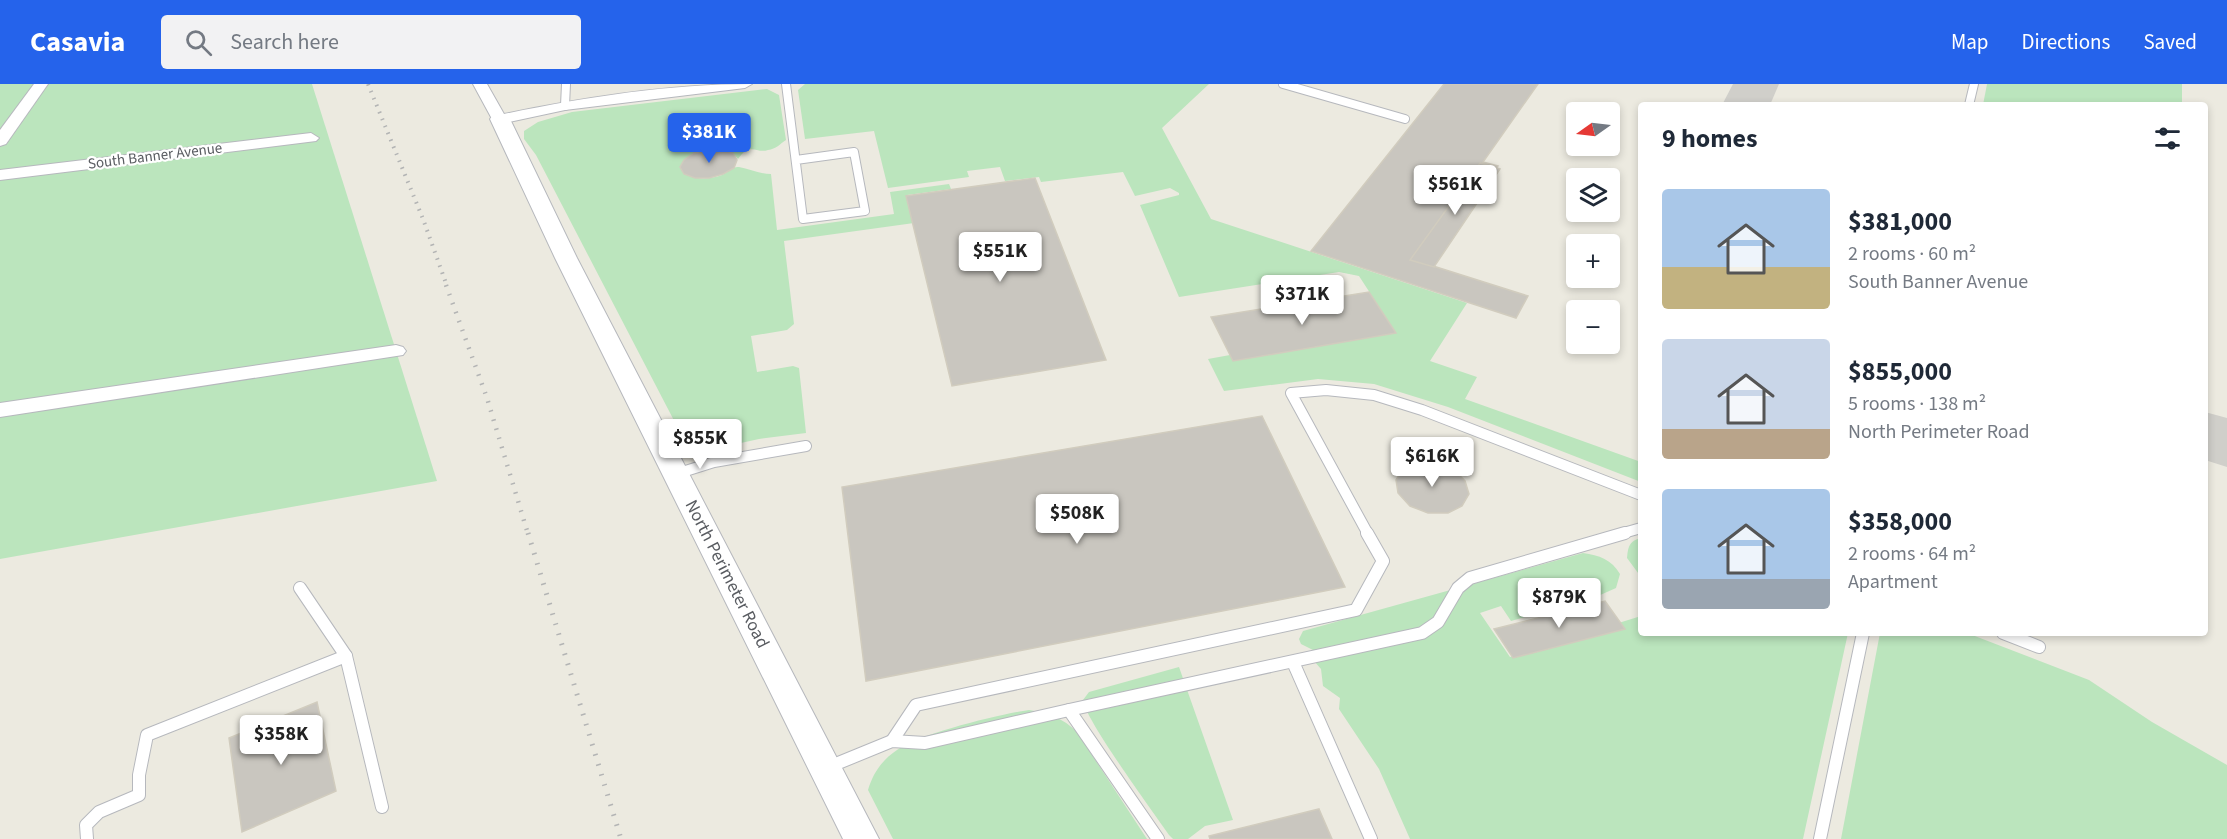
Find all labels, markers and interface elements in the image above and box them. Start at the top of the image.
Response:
search box [161,15,581,69]
text: Casavia [30,22,125,62]
icon: search [182,26,215,59]
text: Search here [230,26,339,58]
text: Map [1951,27,1989,57]
text: Directions [2022,27,2110,57]
text: Saved [2143,27,2197,57]
north arrow [1566,102,1620,156]
map controls [1566,102,1620,354]
pin: $381K [667,113,751,164]
text: $381K [682,118,736,146]
text: 9 homes [1662,120,1757,157]
icon: filters [2151,122,2184,155]
street label: South Banner Avenue [87,137,223,175]
pin: $561K [1413,165,1497,216]
button: layers [1566,168,1620,222]
text: $561K [1428,170,1482,198]
text: $381,000 [1848,203,1952,240]
icon: home [1710,213,1782,285]
pin: $551K [958,232,1042,283]
button: + [1566,234,1620,288]
text: $551K [973,237,1027,265]
text: 2 rooms · 60 m² [1848,240,1976,268]
text: South Banner Avenue [1848,268,2028,296]
pin: $371K [1260,275,1344,326]
text: $371K [1275,280,1329,308]
button: − [1566,300,1620,354]
text: $855,000 [1848,353,1952,390]
icon: home [1710,363,1782,435]
text: 5 rooms · 138 m² [1848,390,1986,418]
text: North Perimeter Road [1848,418,2030,446]
pin: $855K [658,419,742,470]
text: $855K [673,424,727,452]
pin: $616K [1390,437,1474,488]
text: $616K [1405,442,1459,470]
pin: $508K [1035,494,1119,545]
street label: North Perimeter Road [679,496,775,652]
text: $508K [1050,499,1104,527]
text: $358,000 [1848,503,1952,540]
icon: home [1710,513,1782,585]
text: 2 rooms · 64 m² [1848,540,1976,568]
text: Apartment [1848,568,1938,596]
pin: $879K [1517,578,1601,629]
text: $879K [1532,583,1586,611]
pin: $358K [239,715,323,766]
text: $358K [254,720,308,748]

